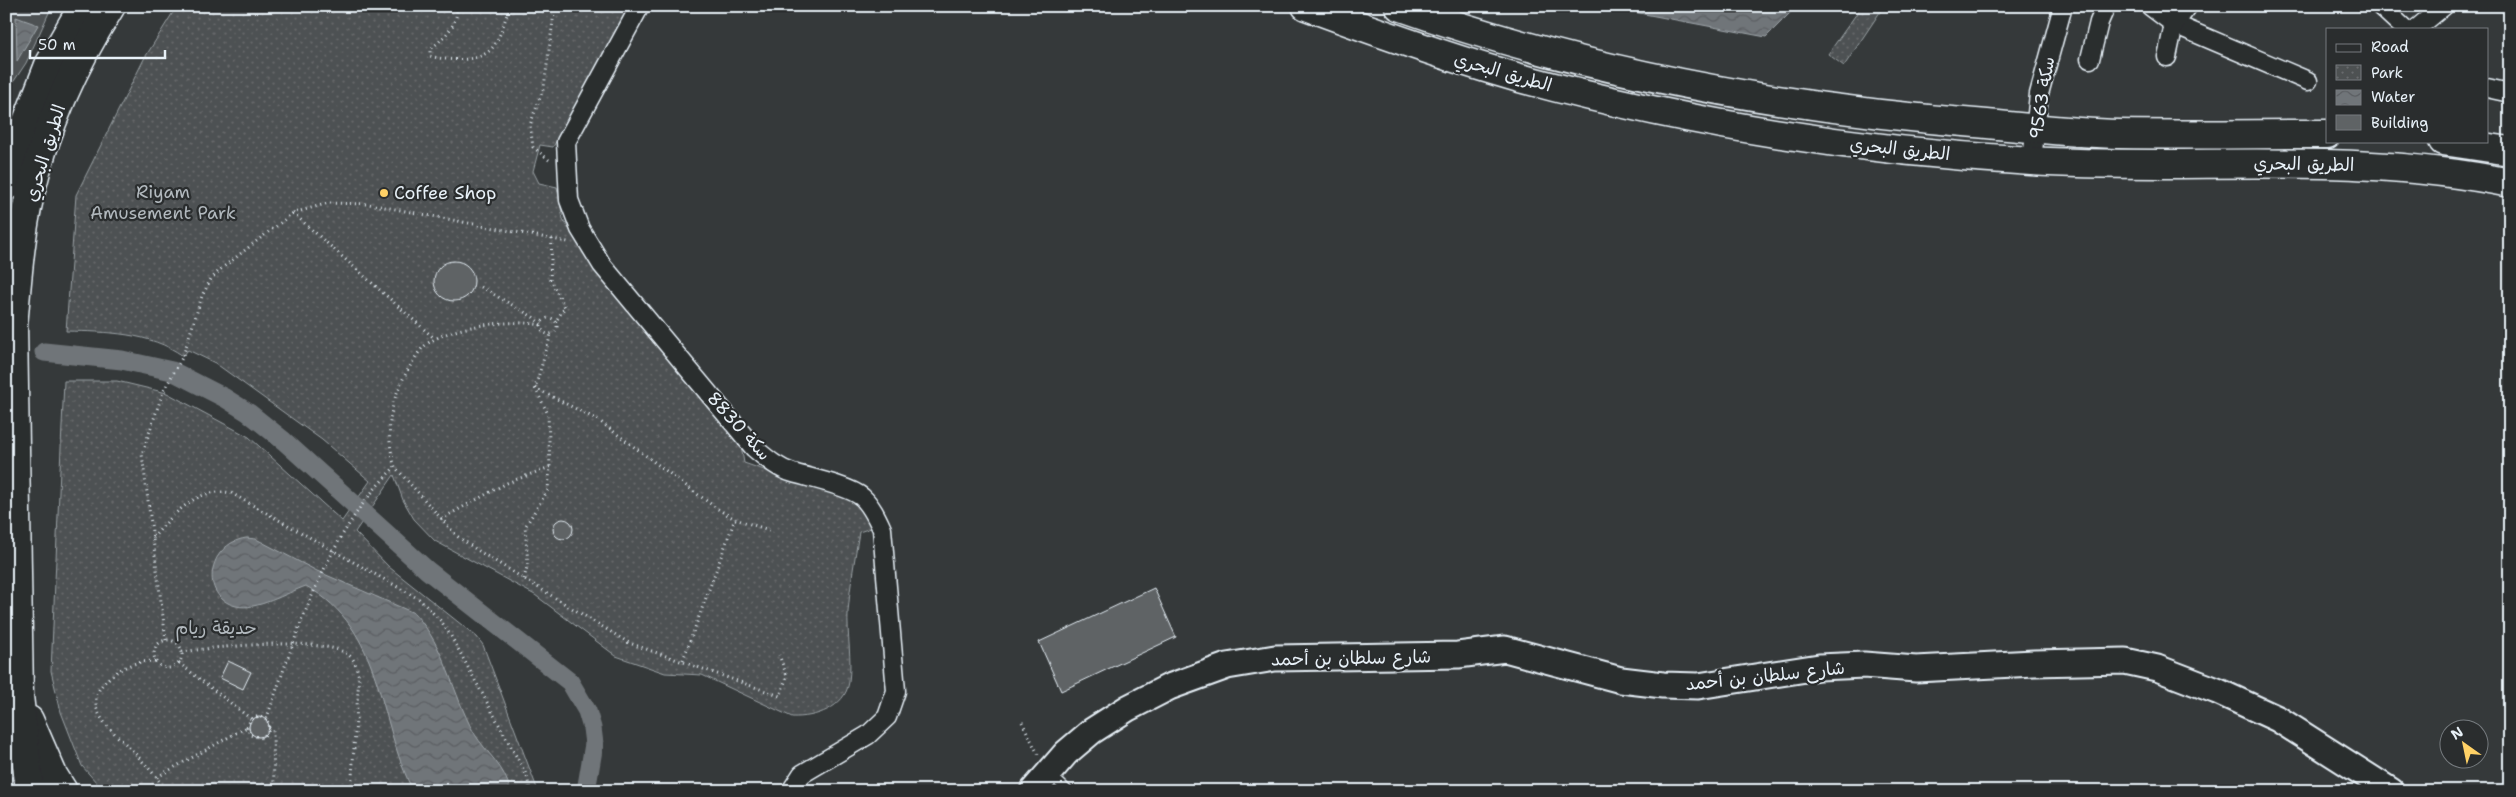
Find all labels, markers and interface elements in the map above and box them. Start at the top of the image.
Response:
scale bar [30,28,165,60]
legend [2326,28,2488,142]
text: 50 m [38,35,76,55]
text: Road [2371,37,2409,57]
street label: الطريق البحري [1451,47,1555,98]
street label: سكة 9563 [2024,55,2060,141]
text: Park [2371,63,2403,83]
text: Water [2371,87,2415,107]
street label: الطريق البحري [19,101,72,205]
text: Building [2371,113,2428,133]
street label: الطريق البحري [1849,132,1951,167]
street label: الطريق البحري [2253,151,2355,178]
park label: Riyam Amusement Park [90,180,236,225]
place label: Coffee Shop [394,181,496,205]
marker: Coffee Shop [378,187,390,199]
street label: سكة 8830 [702,386,776,466]
park label: حديقة ريام [175,616,257,642]
street label: شارع سلطان بن أحمد [1271,645,1431,671]
street label: شارع سلطان بن أحمد [1684,656,1846,696]
north arrow [2438,720,2488,770]
text: N [2447,723,2466,744]

